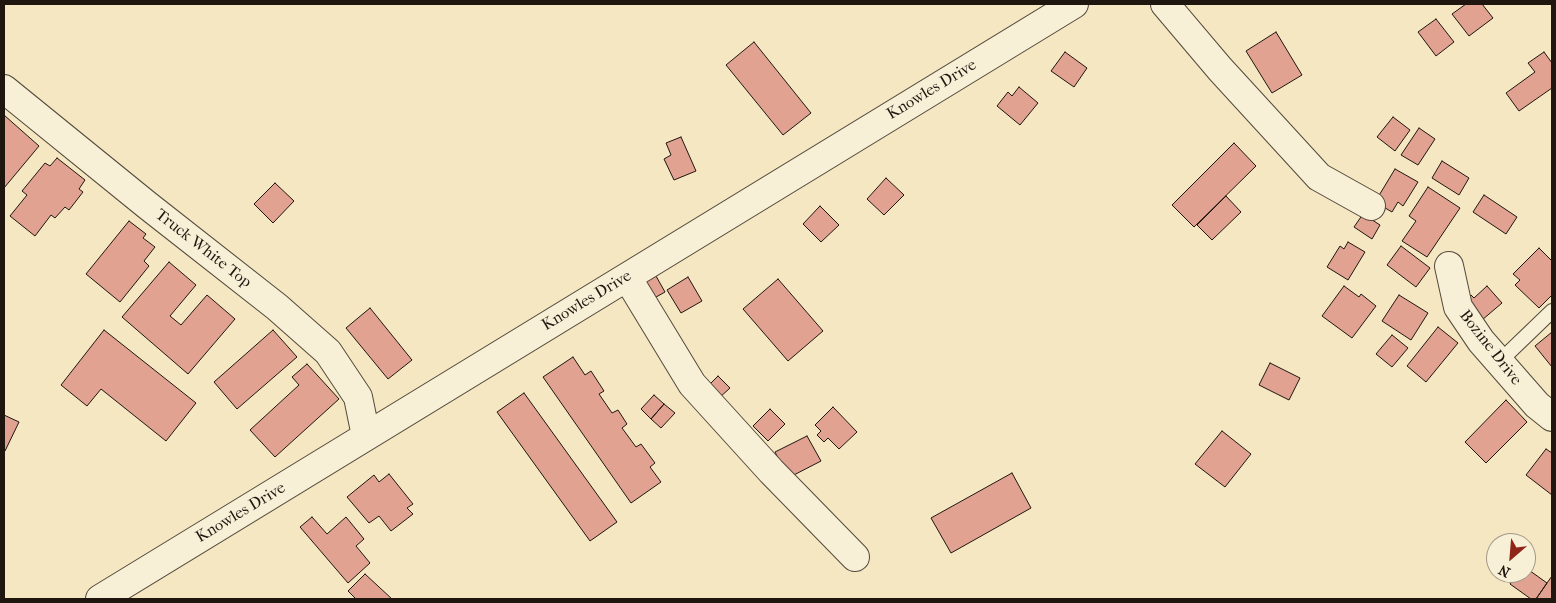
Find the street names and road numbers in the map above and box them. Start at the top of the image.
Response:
street label: Knowles Drive [884,56,980,124]
street label: Truck White Top [151,206,255,292]
street label: Knowles Drive [539,267,635,335]
street label: Bozine Drive [1455,307,1525,389]
street label: Knowles Drive [193,479,289,547]

